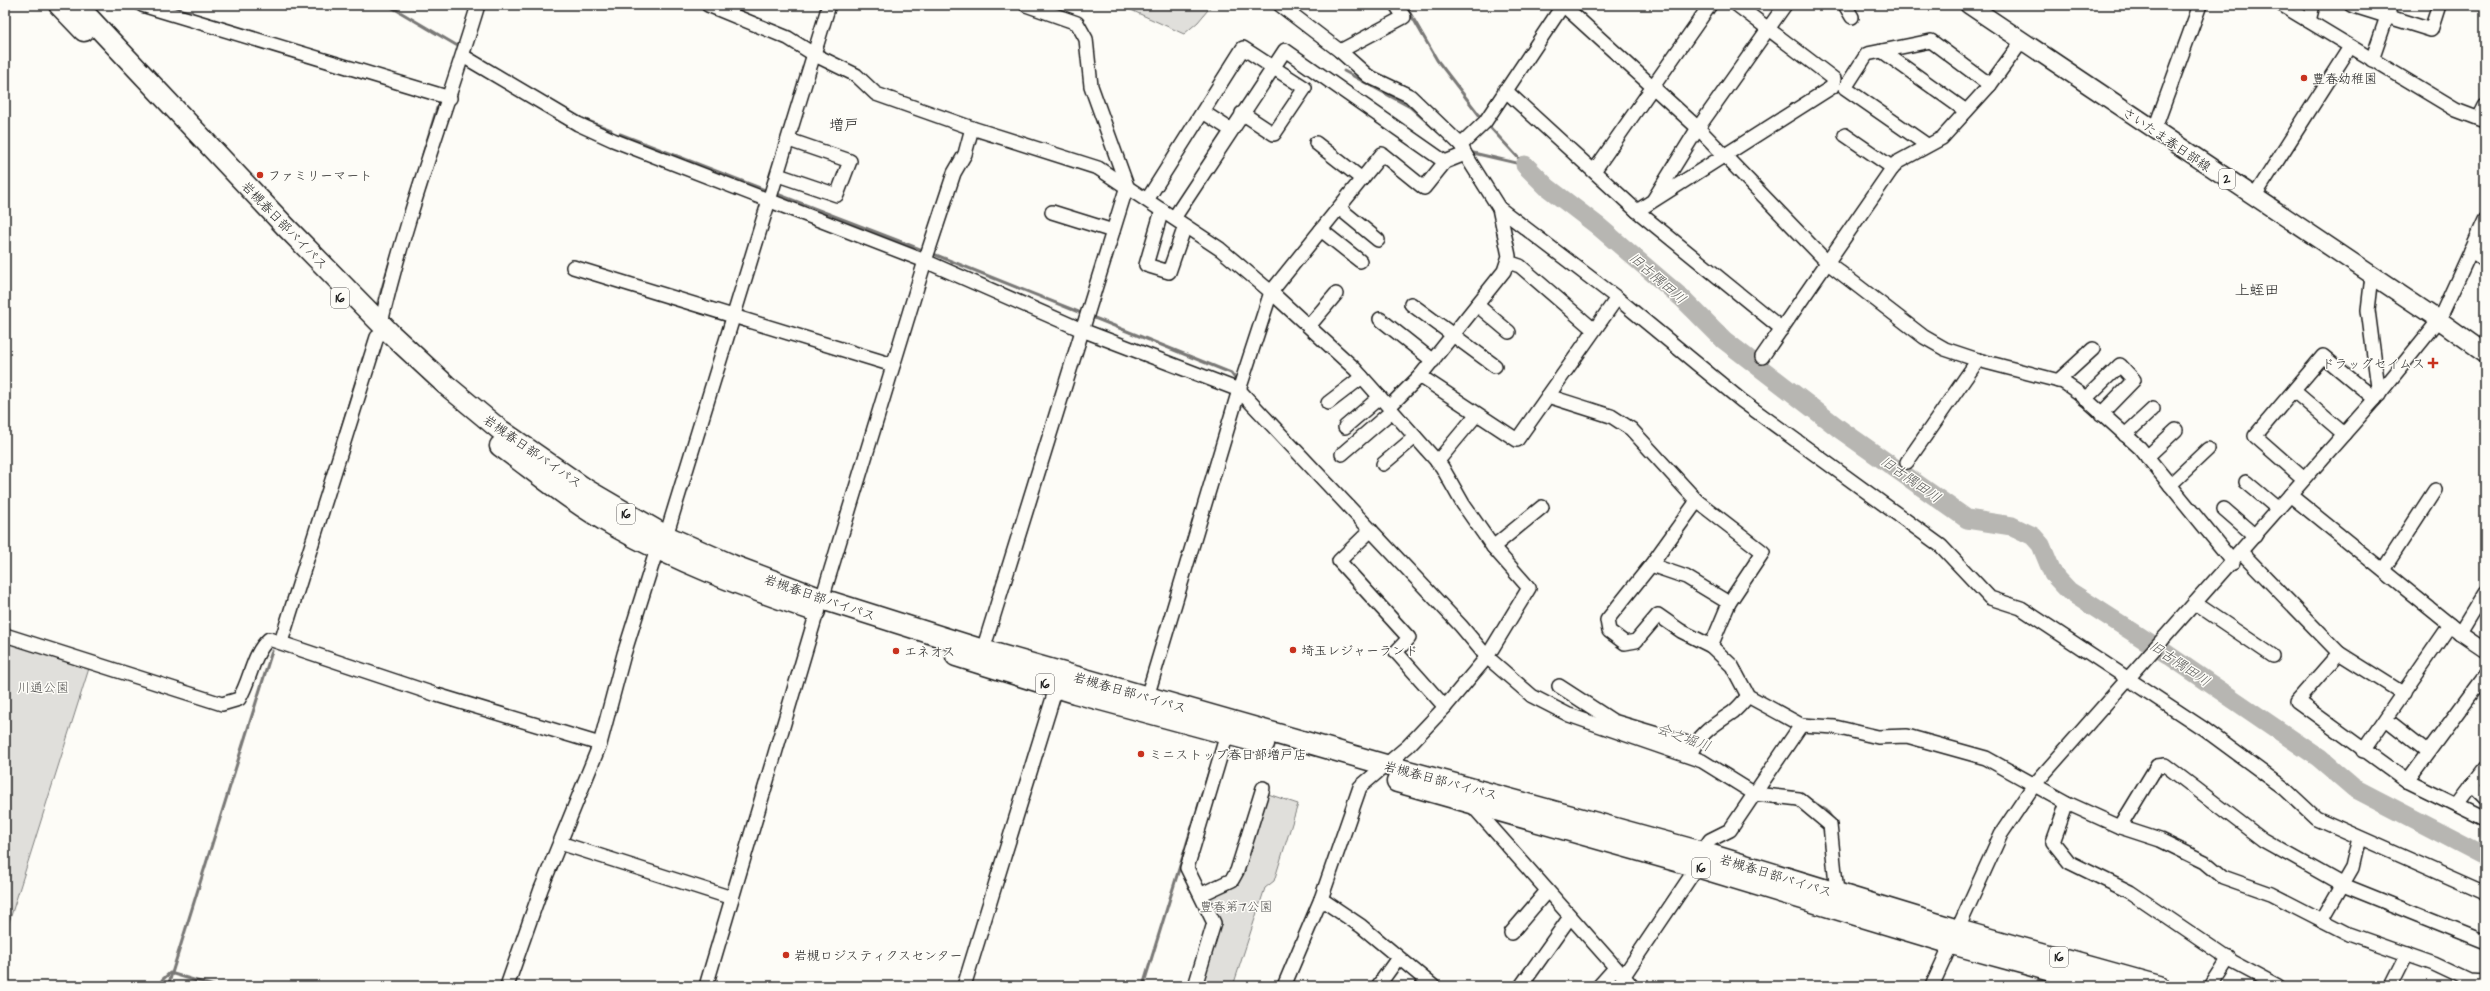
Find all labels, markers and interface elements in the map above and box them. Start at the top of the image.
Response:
place label: 豊春幼稚園 [2312,70,2377,88]
marker: 豊春幼稚園 [2299,73,2309,83]
street label: さいたま春日部線 [2119,103,2215,177]
district label: 増戸 [829,115,859,136]
place label: ファミリーマート [268,167,372,185]
road number: 2 [2219,169,2235,189]
marker: ファミリーマート [255,170,265,180]
street label: 岩槻春日部バイパス [237,177,331,274]
water label: 旧古隅田川 [1624,248,1690,309]
district label: 上蛭田 [2234,280,2280,301]
road number: 16 [331,288,349,308]
place label: ドラッグセイムス [2322,355,2425,373]
marker: ドラッグセイムス [2428,358,2438,368]
street label: 岩槻春日部バイパス [479,411,585,493]
water label: 旧古隅田川 [1876,452,1945,508]
road number: 16 [617,504,635,524]
street label: 岩槻春日部バイパス [762,570,878,625]
water label: 旧古隅田川 [2145,636,2214,692]
place label: 埼玉レジャーランド [1301,642,1418,660]
place label: エネオス [904,643,955,661]
marker: 埼玉レジャーランド [1288,645,1298,655]
marker: エネオス [891,646,901,656]
street label: 岩槻春日部バイパス [1071,668,1188,718]
road number: 16 [1036,674,1054,694]
park label: 川通公園 [17,679,69,697]
water label: 会之堀川 [1654,719,1713,757]
place label: ミニストップ春日部増戸店 [1149,746,1306,764]
marker: ミニストップ春日部増戸店 [1136,749,1146,759]
street label: 岩槻春日部バイパス [1382,757,1499,805]
street label: 岩槻春日部バイパス [1717,850,1834,902]
road number: 16 [1692,858,1710,878]
park label: 豊春第7公園 [1200,898,1273,916]
place label: 岩槻ロジスティクスセンター [794,947,962,965]
road number: 16 [2050,947,2068,967]
marker: 岩槻ロジスティクスセンター [781,950,791,960]

